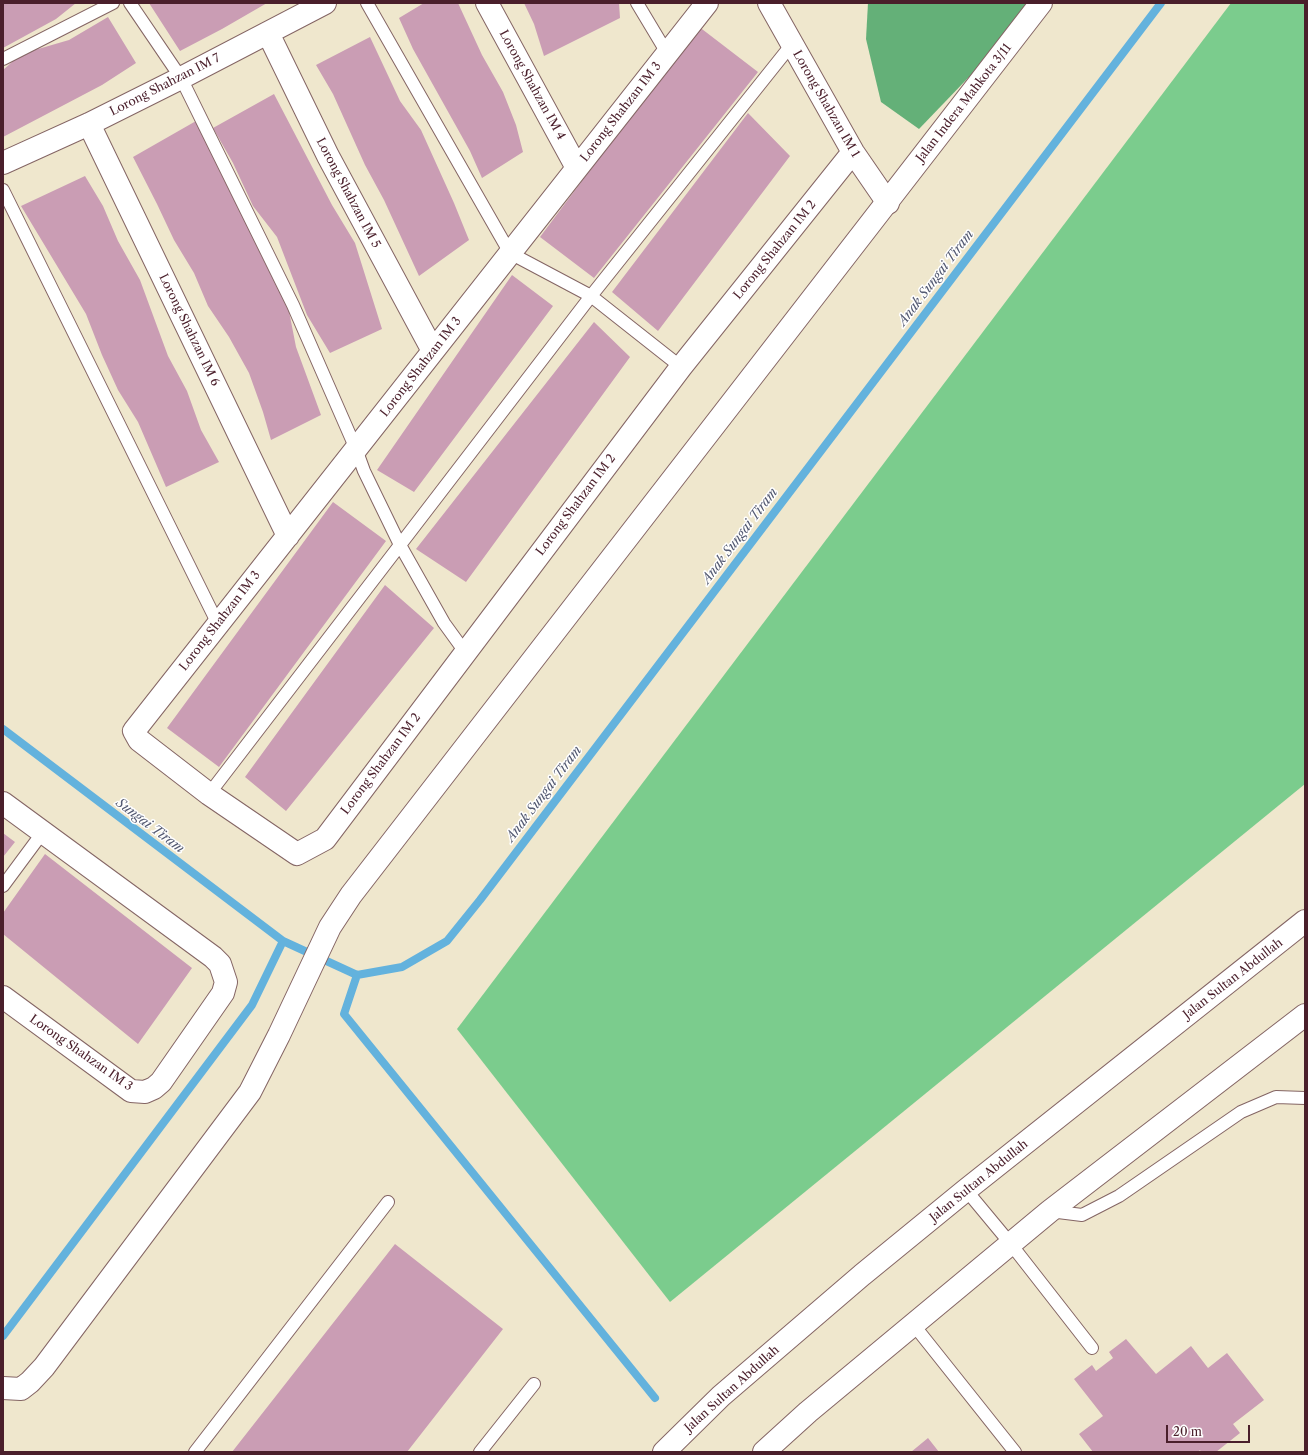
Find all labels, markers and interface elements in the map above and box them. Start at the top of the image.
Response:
street label: Lorong Shahzan IM 4 [496,28,568,142]
street label: Jalan Indera Mahkota 3/11 [913,41,1015,165]
street label: Lorong Shahzan IM 1 [789,48,863,160]
street label: Lorong Shahzan IM 7 [107,51,223,119]
street label: Lorong Shahzan IM 3 [578,59,664,165]
street label: Lorong Shahzan IM 5 [313,135,383,251]
street label: Lorong Shahzan IM 2 [731,198,819,302]
water label: Anak Sungai Tiram [895,227,977,329]
street label: Lorong Shahzan IM 6 [156,272,222,388]
street label: Lorong Shahzan IM 3 [378,314,464,420]
street label: Lorong Shahzan IM 2 [533,452,619,558]
water label: Anak Sungai Tiram [699,485,781,587]
street label: Lorong Shahzan IM 3 [177,568,263,674]
street label: Lorong Shahzan IM 2 [338,711,424,817]
water label: Anak Sungai Tiram [503,743,585,845]
water label: Sungai Tiram [113,795,187,857]
street label: Jalan Sultan Abdullah [1180,936,1286,1022]
street label: Lorong Shahzan IM 3 [27,1012,135,1094]
street label: Jalan Sultan Abdullah [927,1137,1031,1225]
street label: Jalan Sultan Abdullah [682,1343,782,1435]
scale bar [1168,1417,1252,1443]
text: 20 m [1173,1424,1202,1439]

